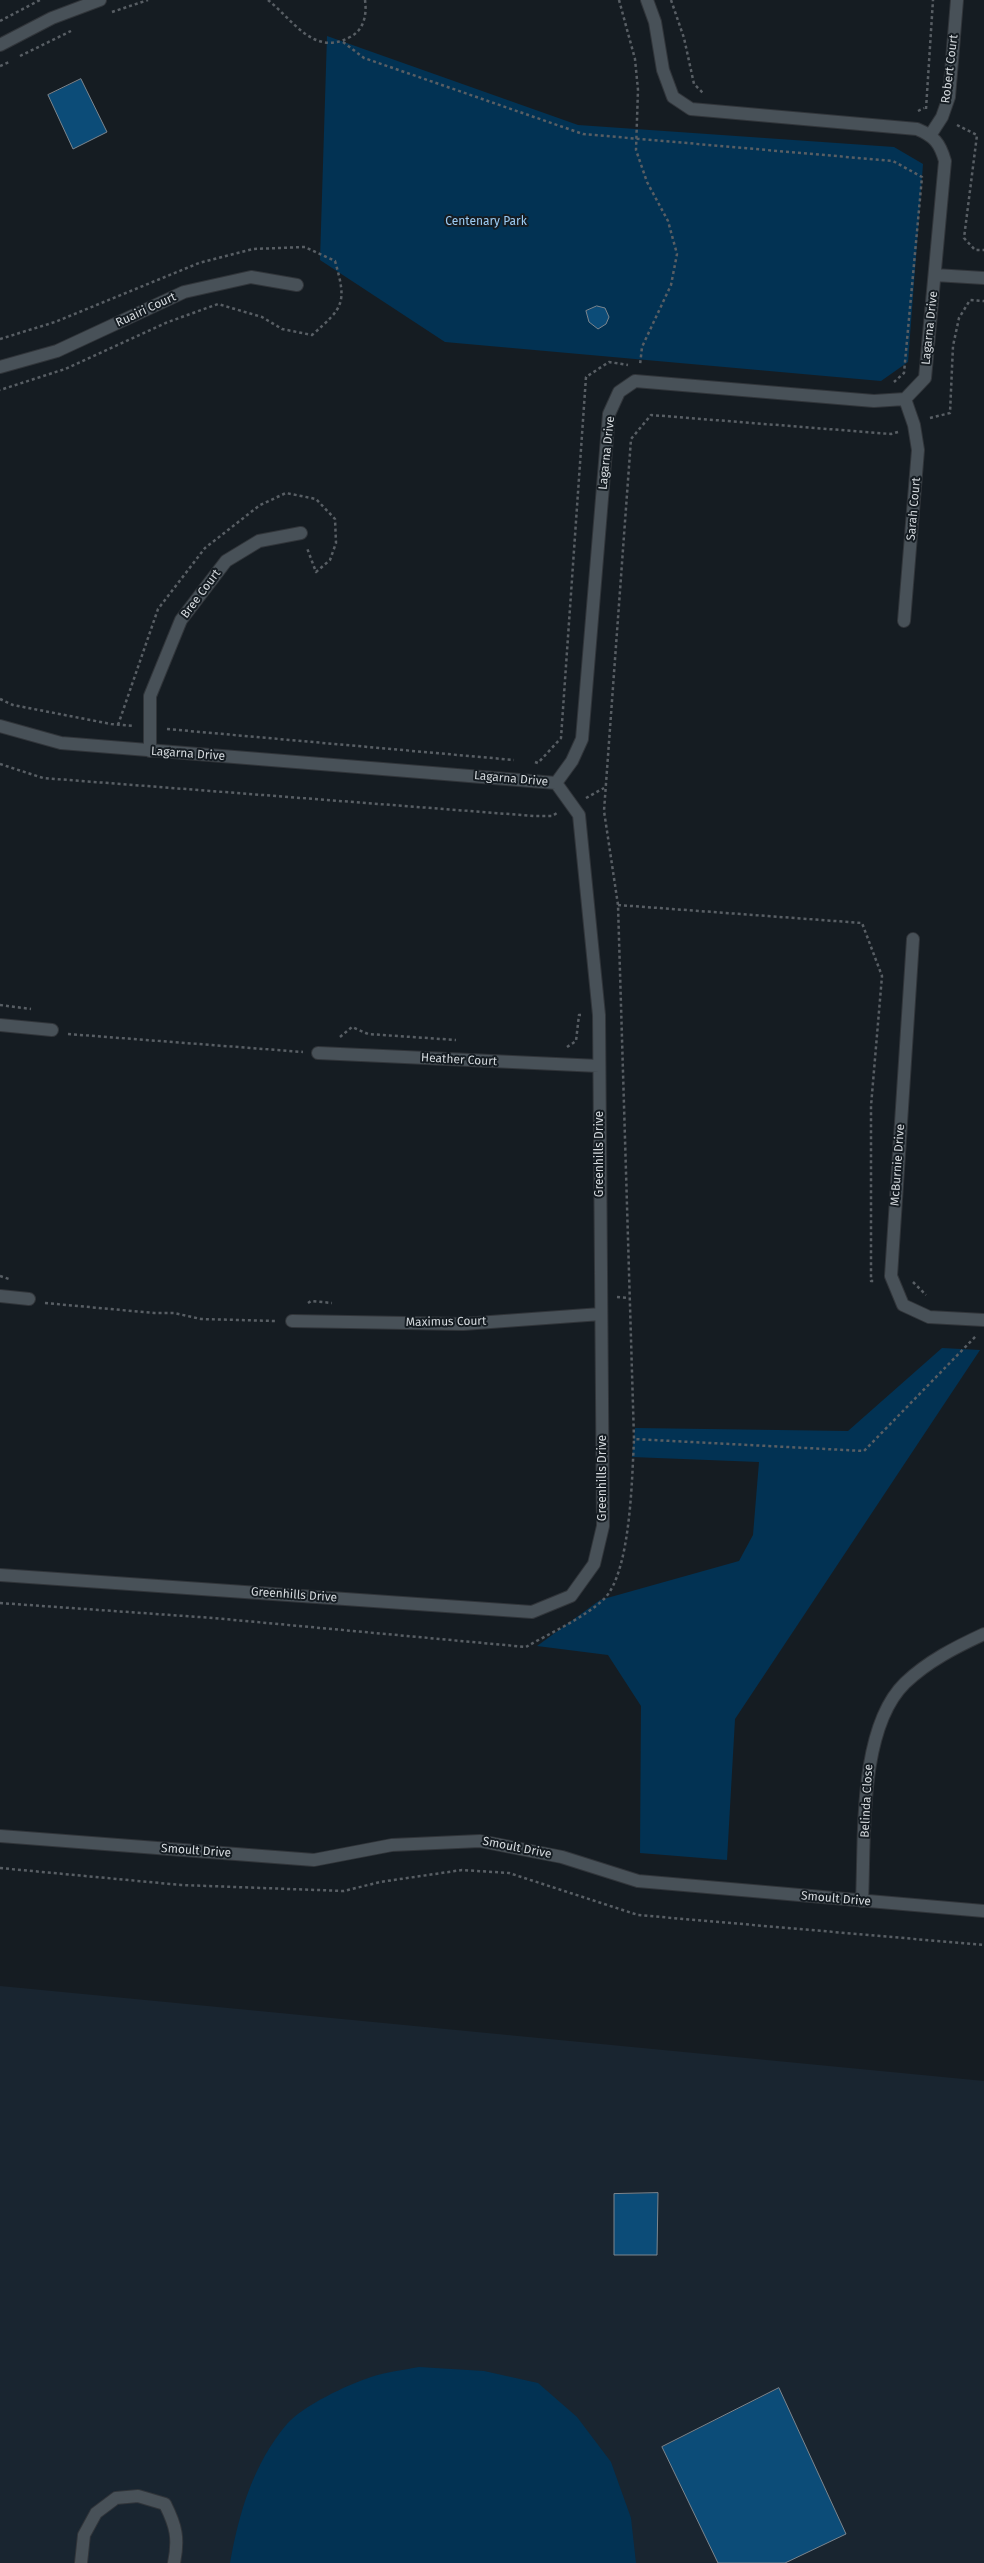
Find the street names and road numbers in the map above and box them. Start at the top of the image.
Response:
street label: Robert Court [939,34,961,104]
street label: Ruairi Court [114,290,178,330]
street label: Lagarna Drive [919,290,941,366]
street label: Lagarna Drive [596,415,618,491]
street label: Sarah Court [904,477,924,541]
street label: Bree Court [178,567,224,621]
street label: Lagarna Drive [150,744,226,764]
street label: Lagarna Drive [473,769,549,789]
street label: Heather Court [421,1051,497,1069]
street label: Greenhills Drive [593,1111,607,1197]
street label: McBurnie Drive [888,1123,908,1207]
street label: Maximus Court [406,1314,486,1330]
street label: Greenhills Drive [596,1435,610,1521]
street label: Greenhills Drive [250,1585,338,1605]
street label: Belinda Close [858,1764,876,1838]
street label: Smoult Drive [481,1834,553,1862]
street label: Smoult Drive [161,1841,231,1861]
street label: Smoult Drive [801,1889,871,1909]

